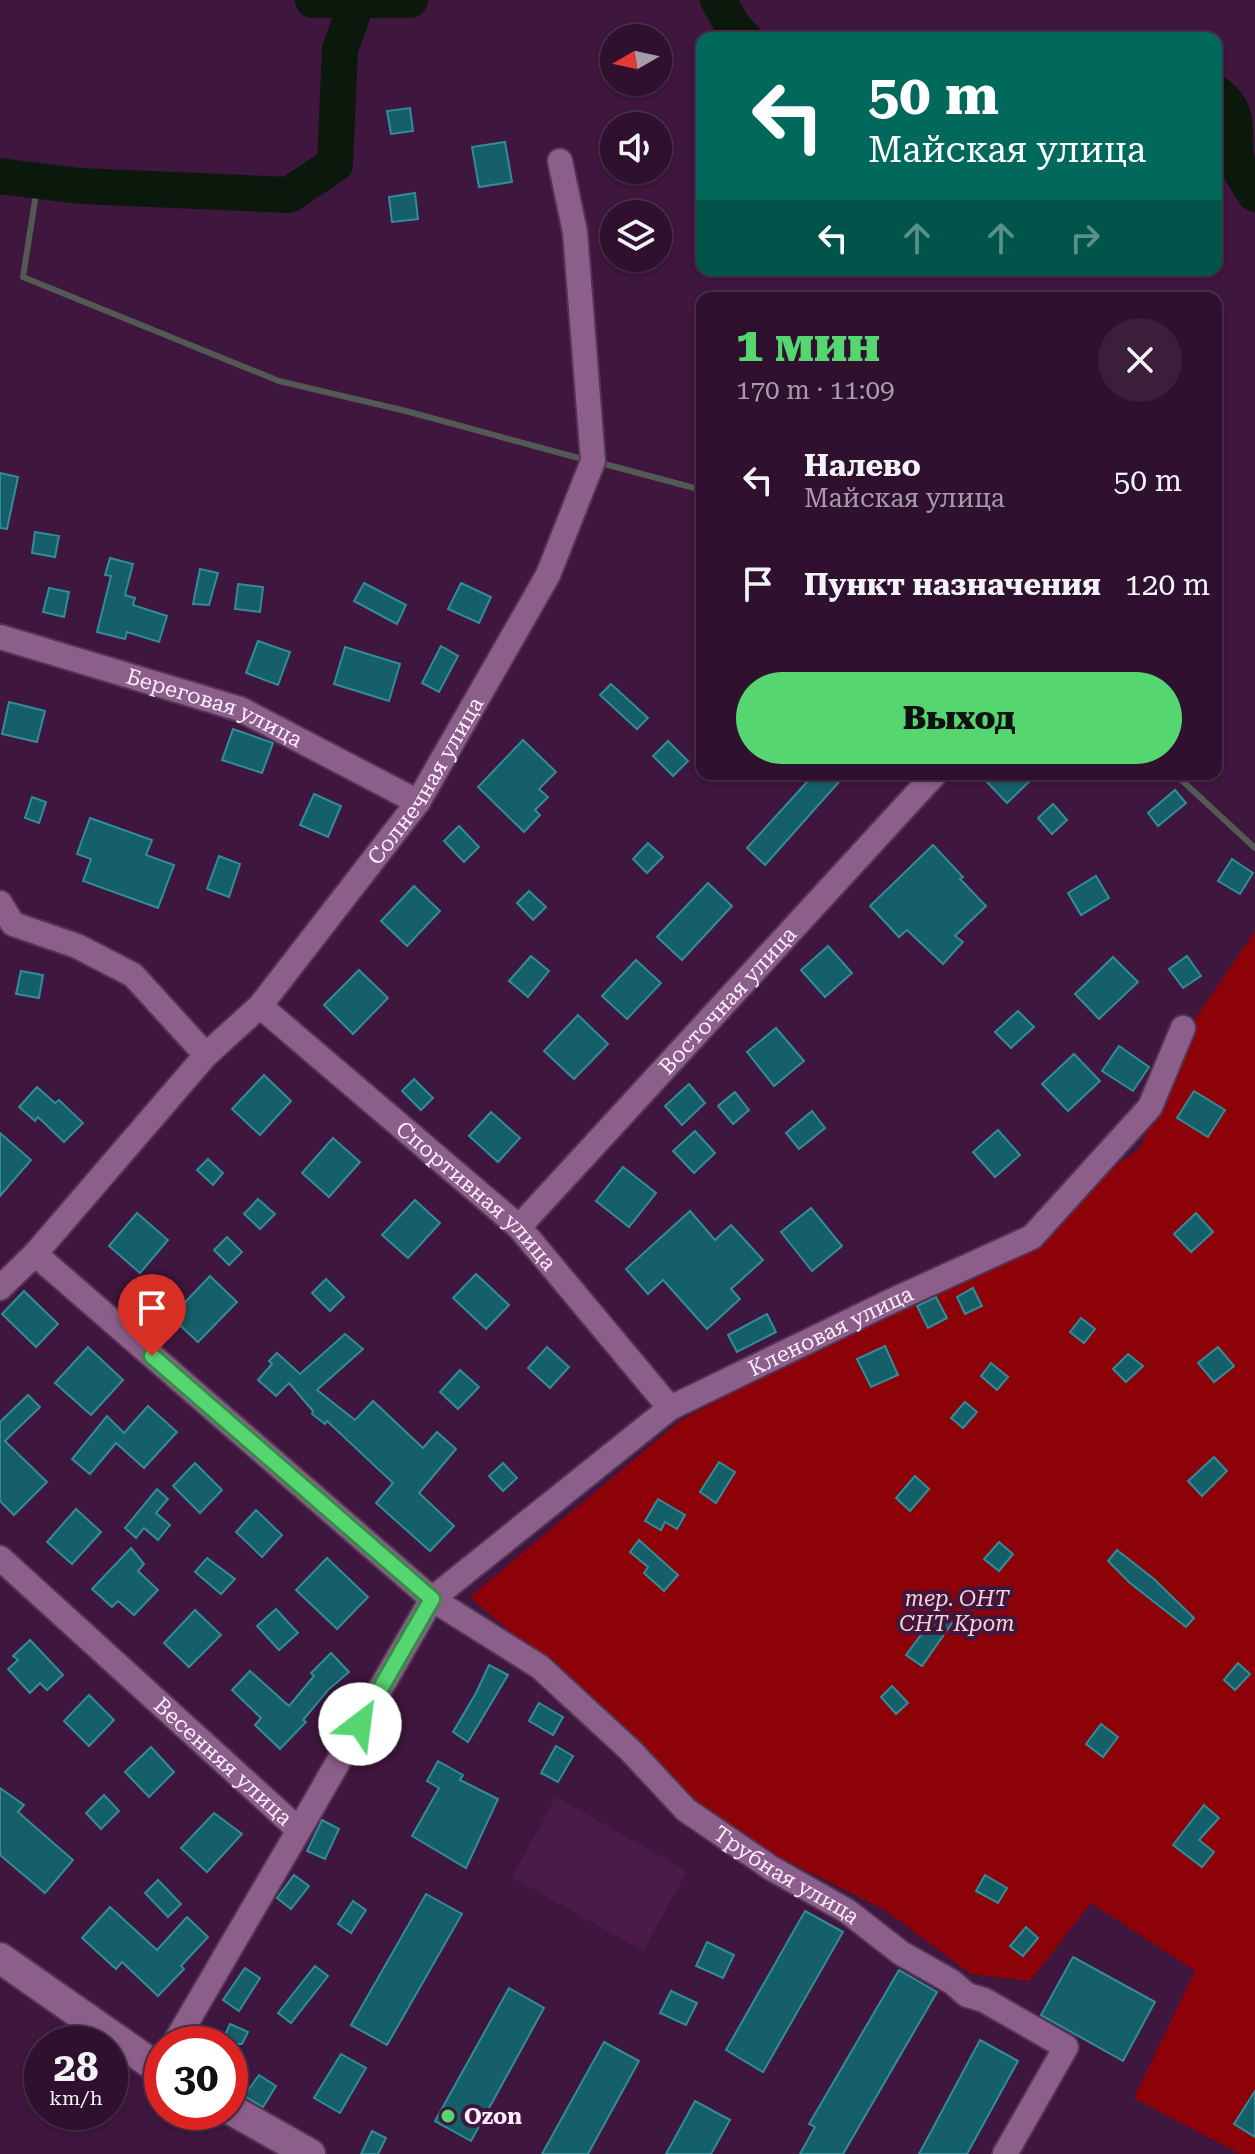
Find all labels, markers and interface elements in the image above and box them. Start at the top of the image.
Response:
north arrow [600,24,672,96]
map controls [600,24,672,272]
text: 50 m [868,62,999,128]
icon: left [736,64,840,168]
button: sound [600,112,672,184]
text: Майская улица [868,129,1146,171]
button: layers [600,200,672,272]
icon: left [811,216,855,260]
icon: ahead [895,216,939,260]
icon: ahead [979,216,1023,260]
icon: right [1063,216,1107,260]
text: 1 мин [736,317,880,373]
button: close [1098,318,1182,402]
text: 170 m · 11:09 [736,375,895,405]
text: Налево [804,448,921,483]
icon: left [736,458,780,502]
text: 50 m [1113,463,1182,498]
text: Майская улица [804,483,1005,513]
icon: arrive [736,562,780,606]
text: Пункт назначения [804,567,1101,602]
text: 120 m [1125,567,1210,602]
street label: Береговая улица [123,664,307,752]
button: Выход [736,672,1182,764]
street label: Солнечная улица [362,693,489,870]
street label: Восточная улица [654,922,802,1079]
street label: Спортивная улица [391,1116,562,1275]
pin [118,1274,186,1356]
street label: Кленовая улица [744,1281,917,1381]
icon: arrive [130,1286,174,1330]
park label: тер. ОНТ СНТ Крот [899,1586,1015,1636]
position arrow [318,1682,402,1766]
street label: Весенняя улица [149,1692,297,1831]
street label: Трубная улица [709,1821,865,1929]
speed limit sign: 30 [144,2026,248,2130]
text: 28 [54,2044,98,2091]
text: km/h [49,2086,103,2110]
place label: Ozon [464,2104,522,2129]
marker: Ozon [439,2107,457,2125]

